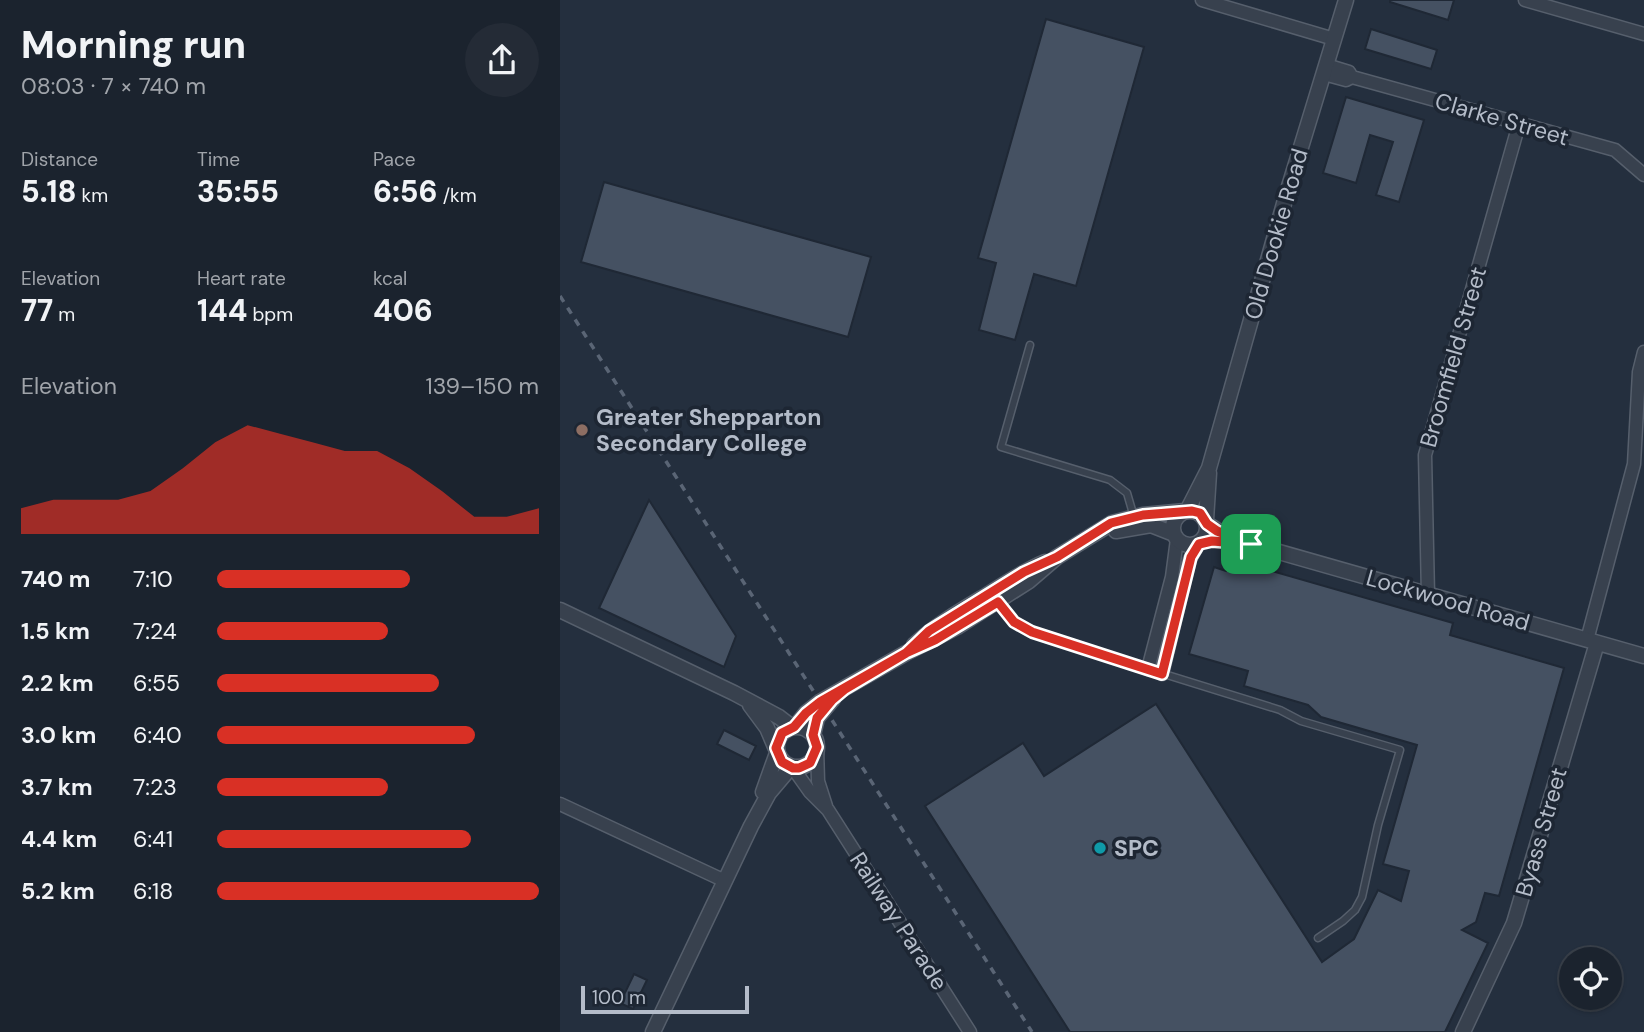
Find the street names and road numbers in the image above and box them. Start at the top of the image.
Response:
street label: Clarke Street [1432,86,1572,152]
street label: Old Dookie Road [1237,145,1315,323]
street label: Broomfield Street [1413,263,1493,451]
street label: Lockwood Road [1363,562,1533,638]
street label: Byass Street [1508,764,1574,900]
street label: Railway Parade [843,846,955,996]

